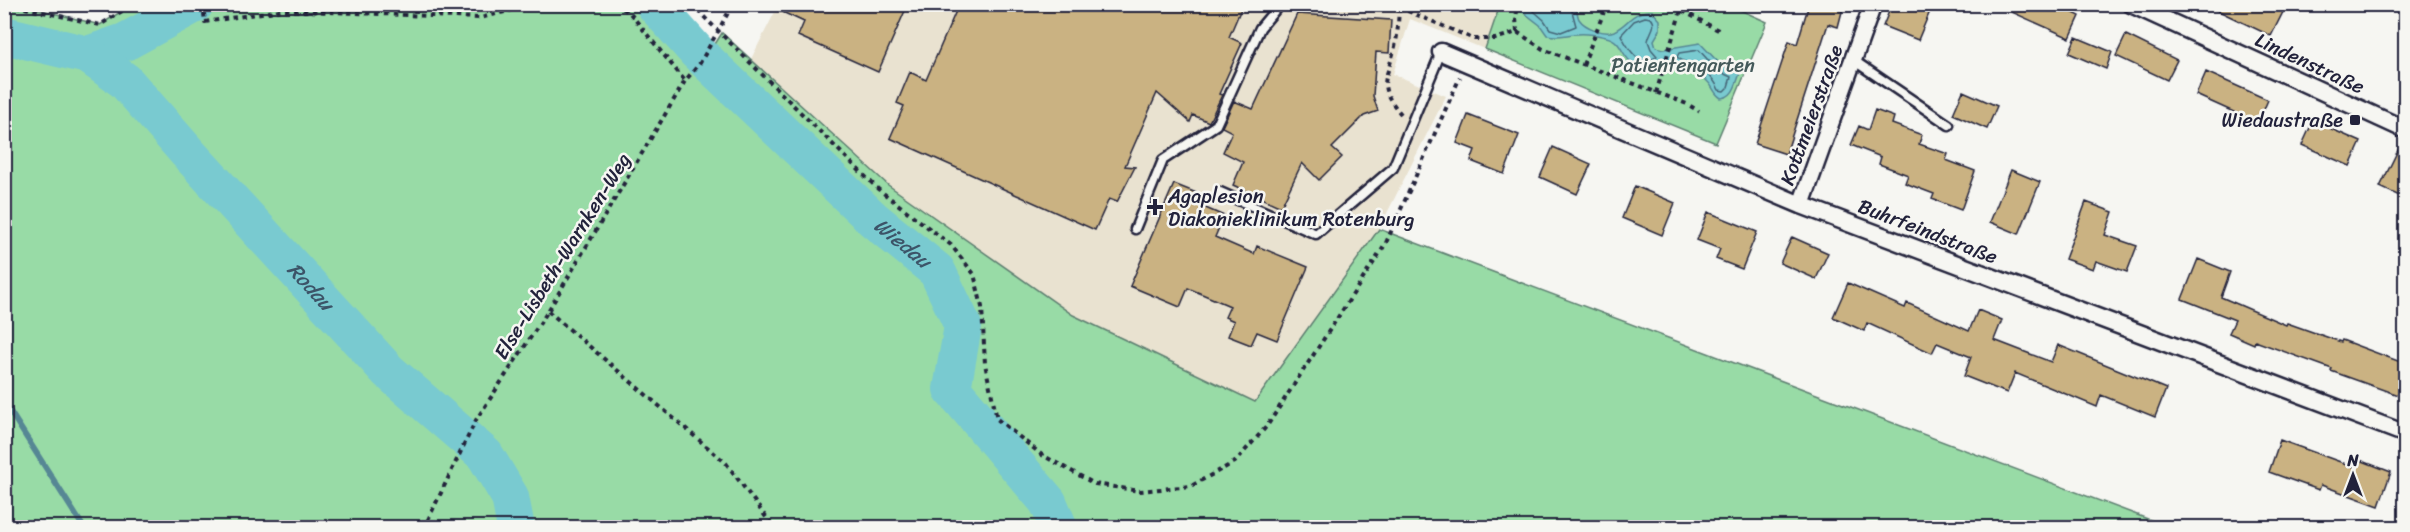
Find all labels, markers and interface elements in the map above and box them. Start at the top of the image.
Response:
street label: Lindenstraße [2249,23,2370,104]
street label: Kottmeierstraße [1770,40,1853,190]
park label: Patientengarten [1611,48,1755,83]
place label: Wiedaustraße [2222,103,2343,138]
marker: Wiedaustraße [2348,113,2362,127]
street label: Else-Lisbeth-Warnken-Weg [484,146,640,367]
place label: Agaplesion Diakonieklinikum Rotenburg [1167,179,1415,237]
street label: Buhrfeindstraße [1853,189,2003,274]
marker: Agaplesion Diakonieklinikum Rotenburg [1146,198,1164,216]
water label: Wiedau [865,207,942,280]
water label: Rodau [277,253,345,322]
north arrow [2323,445,2383,505]
text: N [2346,446,2359,475]

